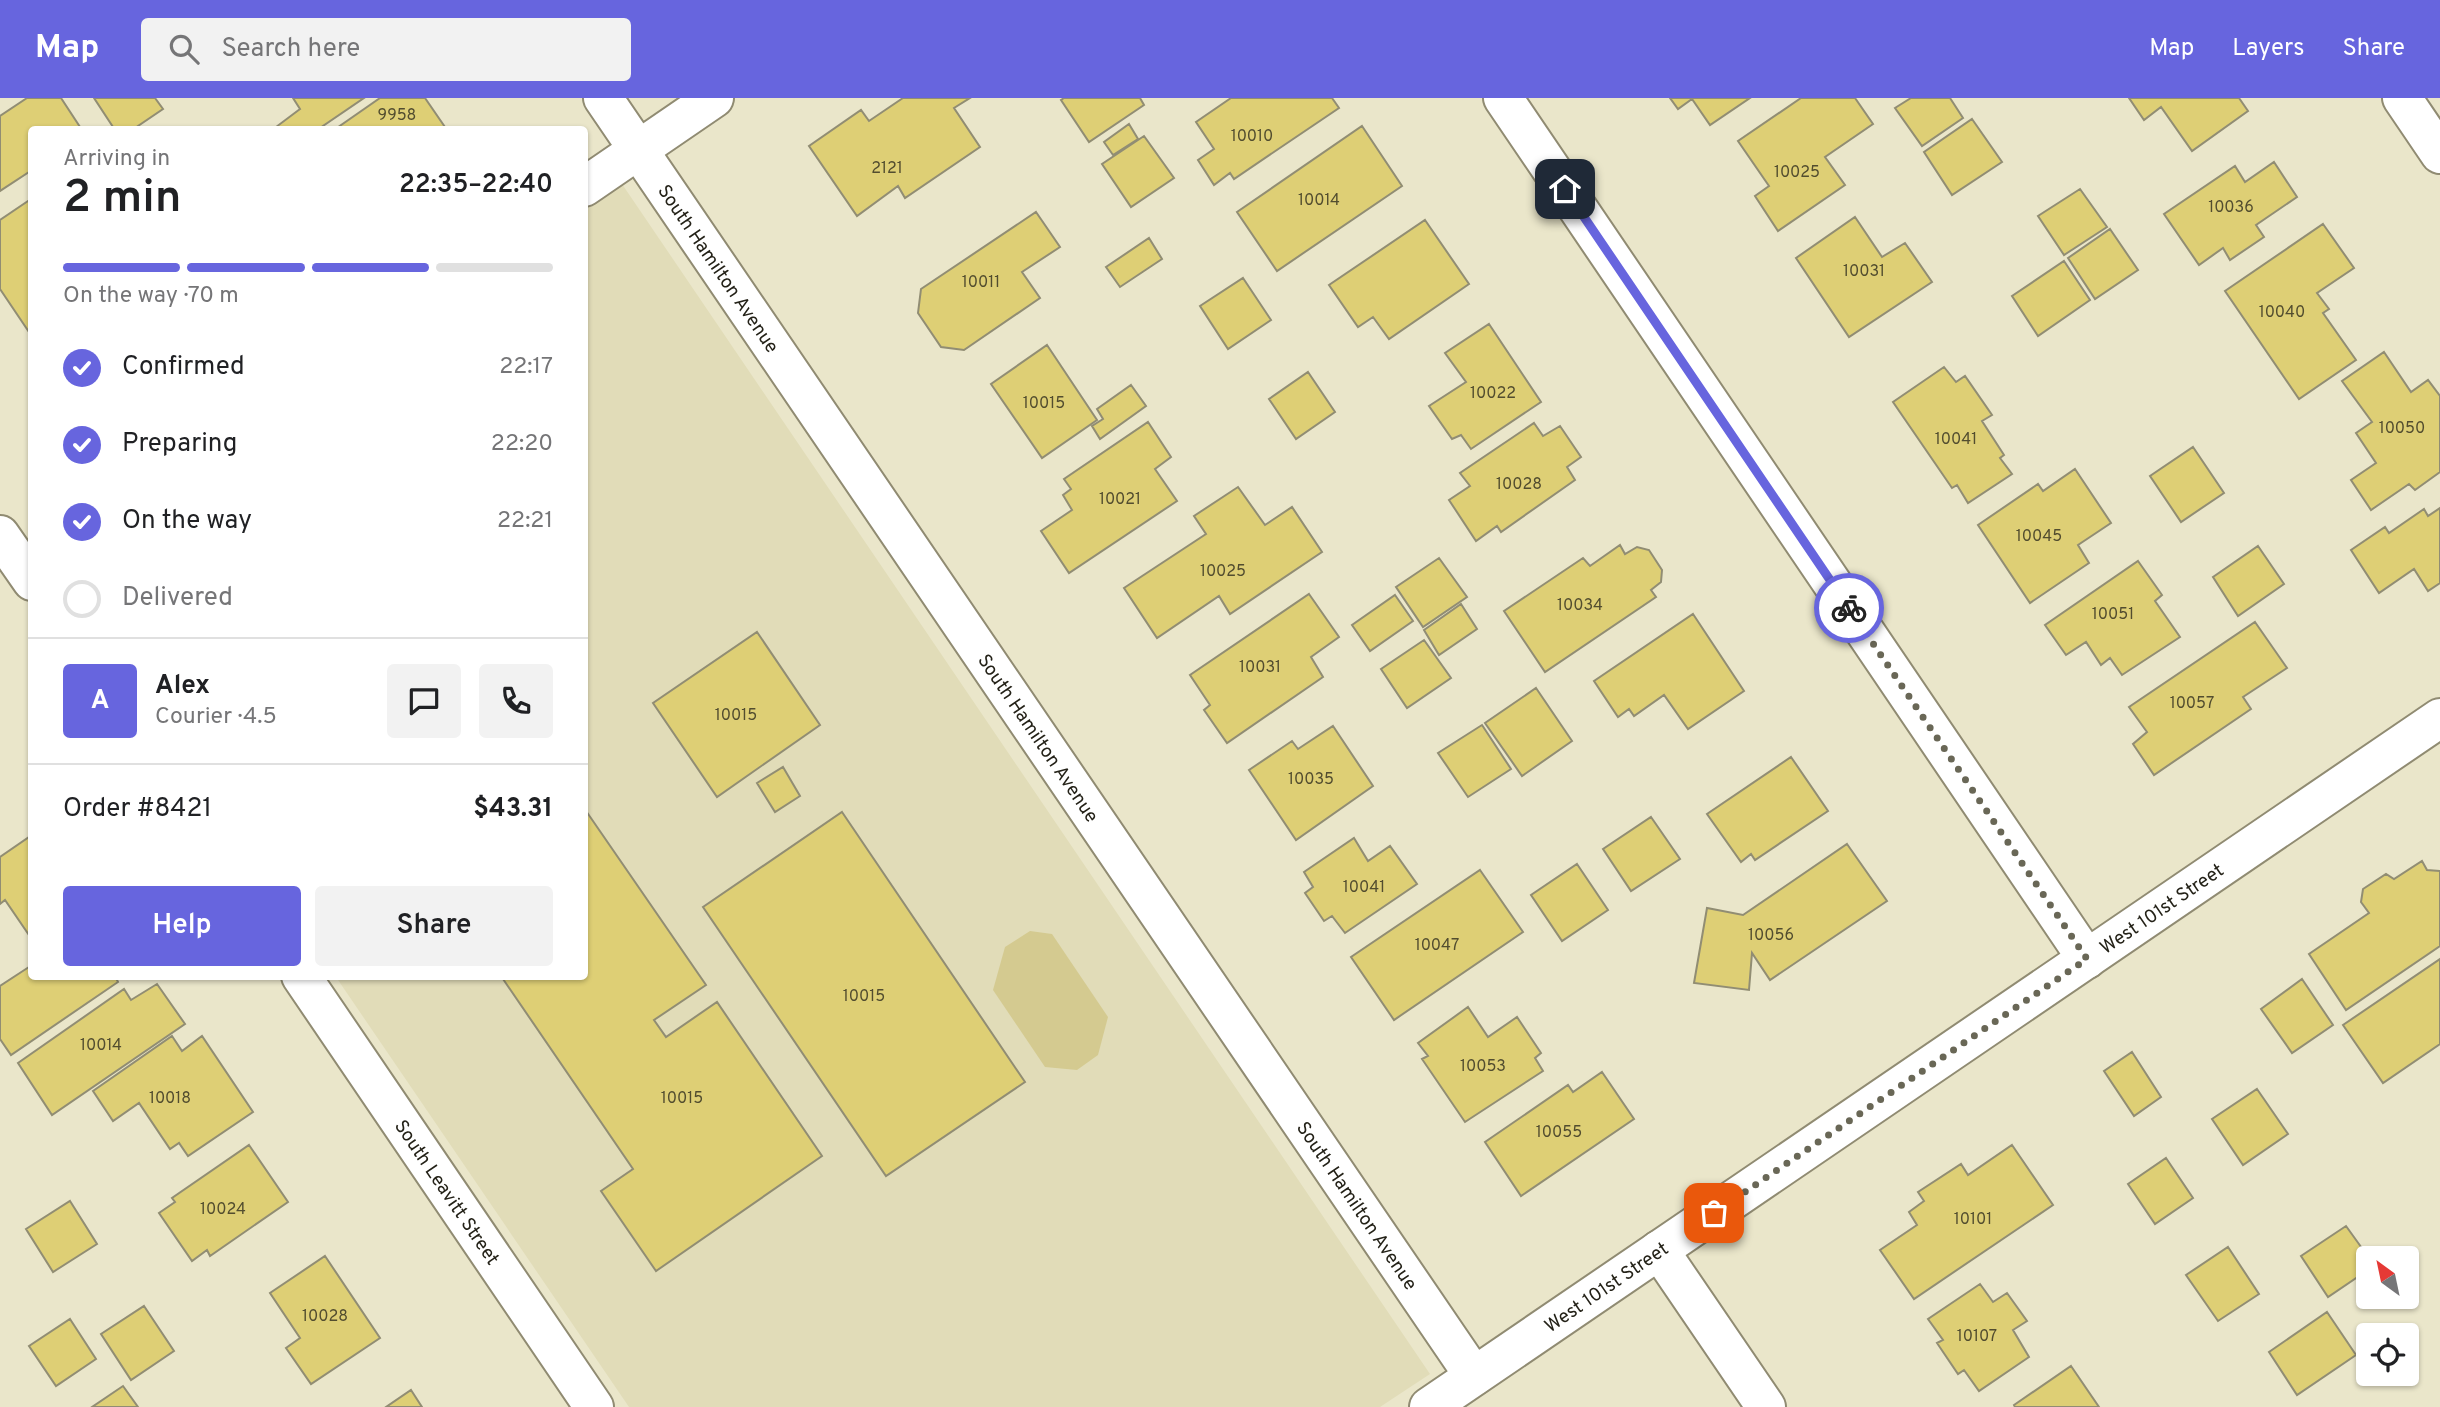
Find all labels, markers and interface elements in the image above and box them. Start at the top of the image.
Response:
search box [141,18,631,81]
text: Map [35,28,99,70]
icon: search [165,30,203,68]
text: Search here [221,33,360,66]
text: Map [2149,34,2194,64]
text: Layers [2232,34,2304,64]
text: Share [2342,34,2405,64]
house number: 9958 [378,106,416,126]
house number: 10010 [1231,127,1273,147]
text: Arriving in [63,145,170,174]
house number: 2121 [871,159,903,179]
pin [1535,159,1595,219]
house number: 10025 [1774,163,1820,183]
text: 22:35–22:40 [399,169,553,202]
text: 2 min [63,170,182,229]
icon: home [1546,170,1584,208]
street label: South Hamilton Avenue [651,180,783,358]
house number: 10014 [1298,191,1340,211]
house number: 10036 [2208,198,2254,218]
house number: 10031 [1843,262,1885,282]
house number: 10011 [962,273,1000,293]
text: On the way · 70 m [63,282,239,311]
house number: 10040 [2259,303,2305,323]
icon: check [63,349,101,387]
text: Confirmed [122,351,245,384]
text: 22:17 [499,353,553,382]
house number: 10022 [1470,384,1516,404]
house number: 10015 [1023,394,1065,414]
house number: 10050 [2379,419,2425,439]
icon: check [63,426,101,464]
text: Preparing [122,428,237,461]
text: 22:20 [491,430,553,459]
house number: 10041 [1935,430,1977,450]
house number: 10028 [1496,475,1542,495]
house number: 10021 [1099,490,1141,510]
icon: check [63,503,101,541]
text: On the way [122,505,252,538]
text: 22:21 [497,507,553,536]
house number: 10045 [2016,527,2062,547]
house number: 10025 [1200,562,1246,582]
courier [1814,573,1884,643]
text: Delivered [122,582,233,615]
icon: bike [1830,589,1868,627]
house number: 10034 [1557,596,1603,616]
house number: 10051 [2092,605,2134,625]
street label: South Hamilton Avenue [971,650,1103,828]
house number: 10031 [1239,658,1281,678]
button: chat [387,664,461,738]
button: phone [479,664,553,738]
text: Alex [155,670,210,703]
text: A [91,685,109,718]
house number: 10057 [2170,694,2214,714]
text: Courier · 4.5 [155,703,277,732]
house number: 10015 [715,706,757,726]
house number: 10035 [1288,770,1334,790]
text: Order #8421 [63,793,212,826]
text: $43.31 [473,793,553,826]
street label: West 101st Street [2096,859,2229,960]
house number: 10041 [1343,878,1385,898]
button: Help [63,886,301,966]
button: Share [315,886,553,966]
house number: 10056 [1748,926,1794,946]
house number: 10047 [1415,936,1459,956]
house number: 10015 [843,987,885,1007]
house number: 10014 [80,1036,122,1056]
house number: 10053 [1460,1057,1506,1077]
house number: 10018 [149,1089,191,1109]
house number: 10015 [661,1089,703,1109]
street label: South Leavitt Street [388,1116,504,1270]
street label: South Hamilton Avenue [1290,1118,1422,1295]
house number: 10055 [1536,1123,1582,1143]
pin [1684,1183,1744,1243]
icon: bag [1695,1194,1733,1232]
house number: 10024 [200,1200,246,1220]
house number: 10101 [1954,1210,1992,1230]
street label: West 101st Street [1540,1237,1674,1339]
north arrow [2356,1246,2418,1309]
map controls [2356,1246,2419,1386]
house number: 10028 [302,1307,348,1327]
button: locate [2356,1323,2419,1386]
house number: 10107 [1957,1327,1997,1347]

